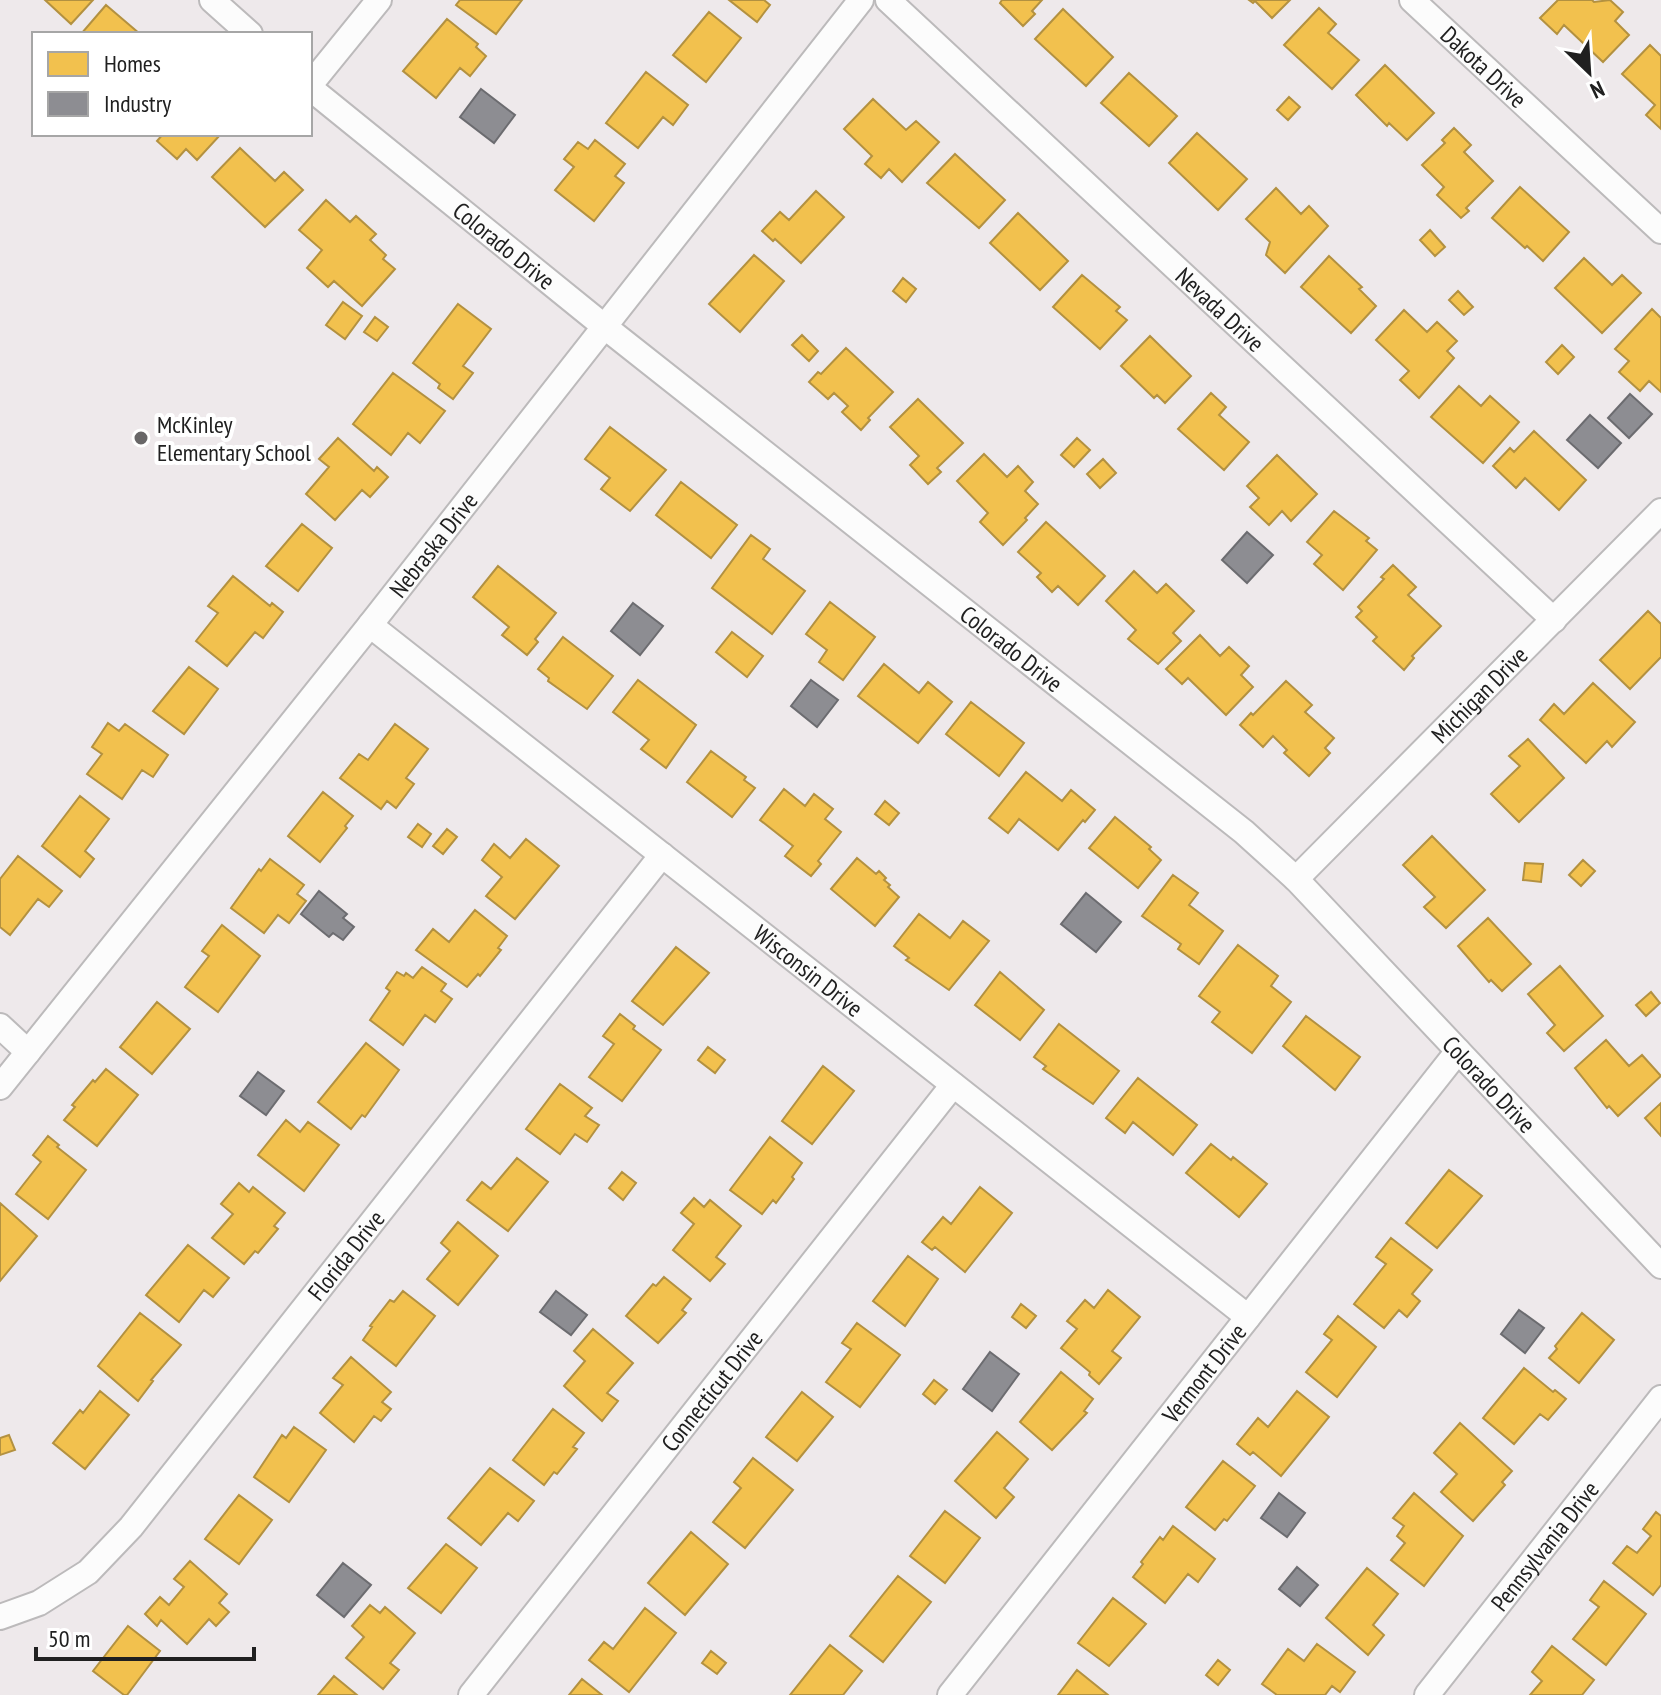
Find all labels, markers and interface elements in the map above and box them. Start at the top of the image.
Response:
street label: Dakota Drive [1434,19,1533,114]
legend [32,32,312,136]
north arrow [1549,32,1629,112]
text: Homes [104,48,161,79]
text: N [1586,75,1609,105]
text: Industry [104,88,171,119]
street label: Colorado Drive [447,195,562,296]
street label: Nevada Drive [1169,260,1271,358]
place label: McKinley Elementary School [157,409,311,468]
marker: McKinley Elementary School [132,429,150,447]
street label: Nebraska Drive [382,486,484,604]
street label: Colorado Drive [954,598,1069,698]
street label: Michigan Drive [1424,639,1534,749]
street label: Wisconsin Drive [747,918,869,1023]
street label: Colorado Drive [1436,1029,1543,1139]
street label: Florida Drive [301,1204,391,1307]
street label: Vermont Drive [1154,1317,1253,1430]
street label: Connecticut Drive [654,1324,769,1458]
street label: Pennsylvania Drive [1484,1475,1605,1617]
scale bar [36,1611,254,1661]
text: 50 m [48,1623,90,1654]

